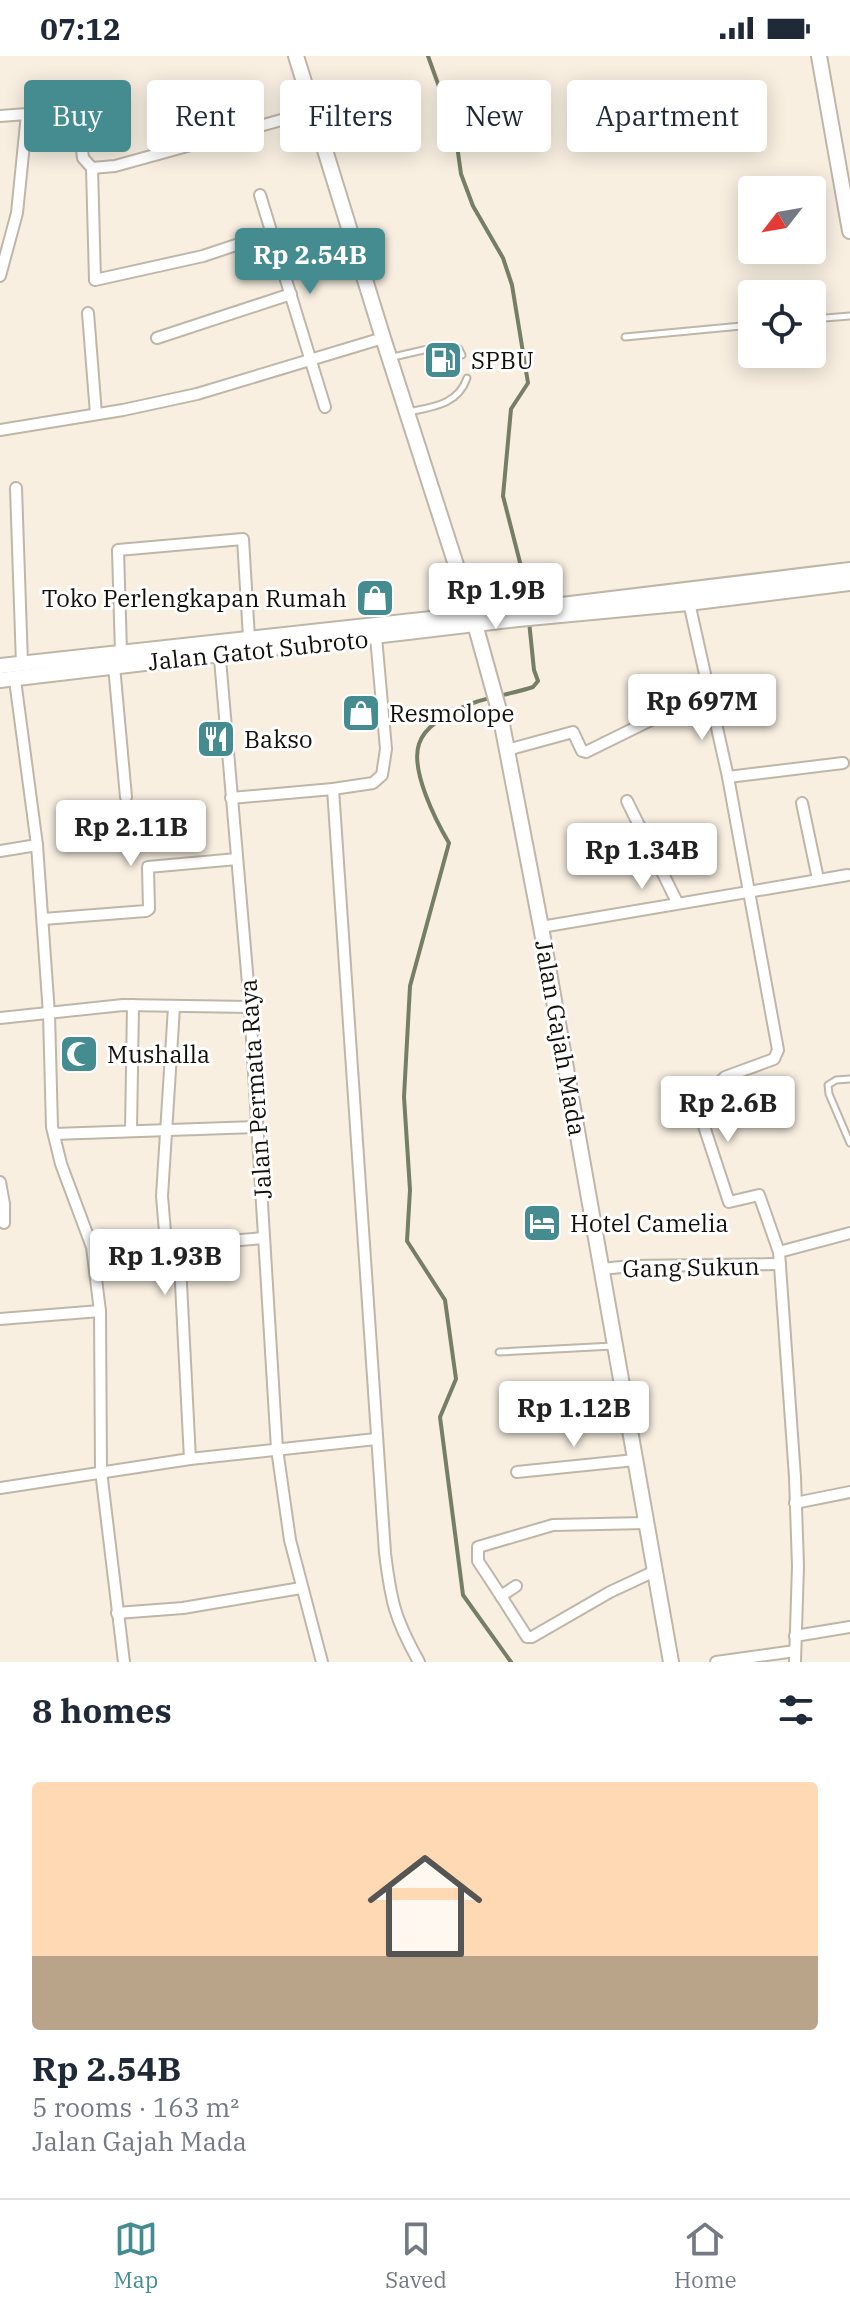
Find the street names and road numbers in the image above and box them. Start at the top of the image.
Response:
street label: Jalan Gatot Subroto [146,623,370,677]
street label: Jalan Gajah Mada [528,937,594,1139]
street label: Jalan Permata Raya [231,978,279,1200]
street label: Gang Sukun [622,1250,760,1284]

